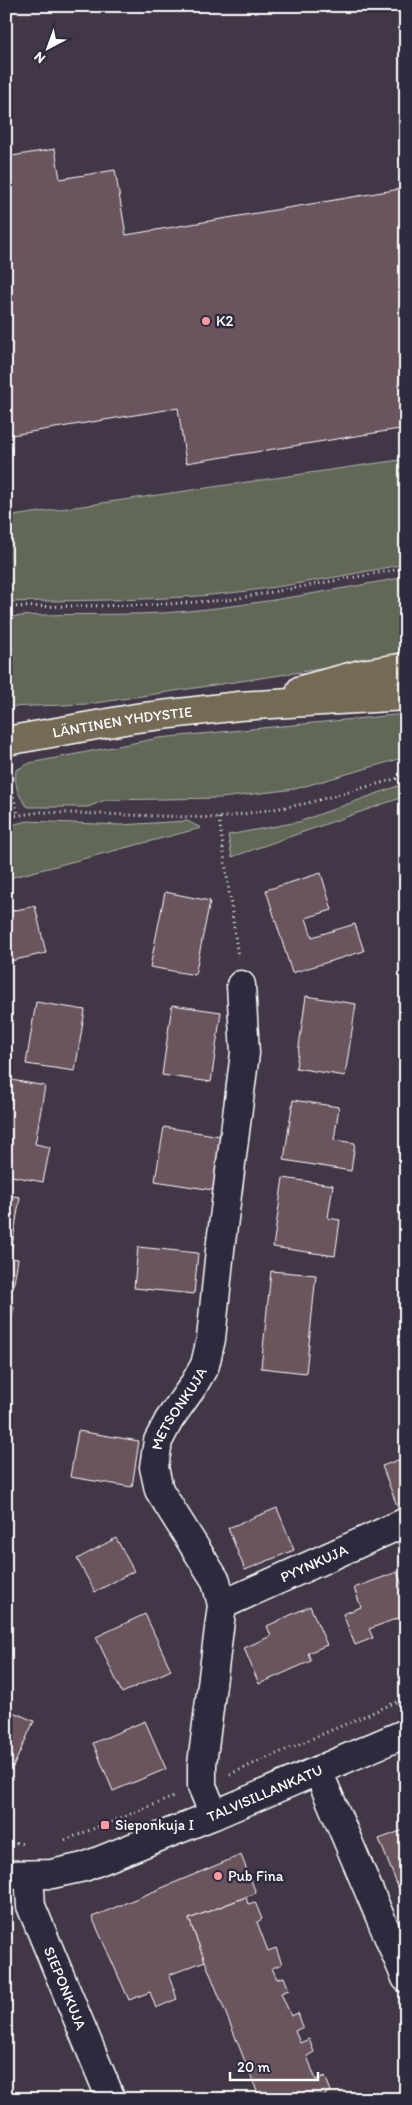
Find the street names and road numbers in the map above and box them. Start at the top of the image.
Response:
street label: LÄNTINEN YHDYSTIE [51,703,193,742]
street label: METSONKUJA [148,1364,211,1451]
street label: PYYNKUJA [277,1540,351,1587]
street label: TALVISILLANKATU [204,1761,325,1826]
street label: SIEPONKUJA [40,1944,90,2033]

